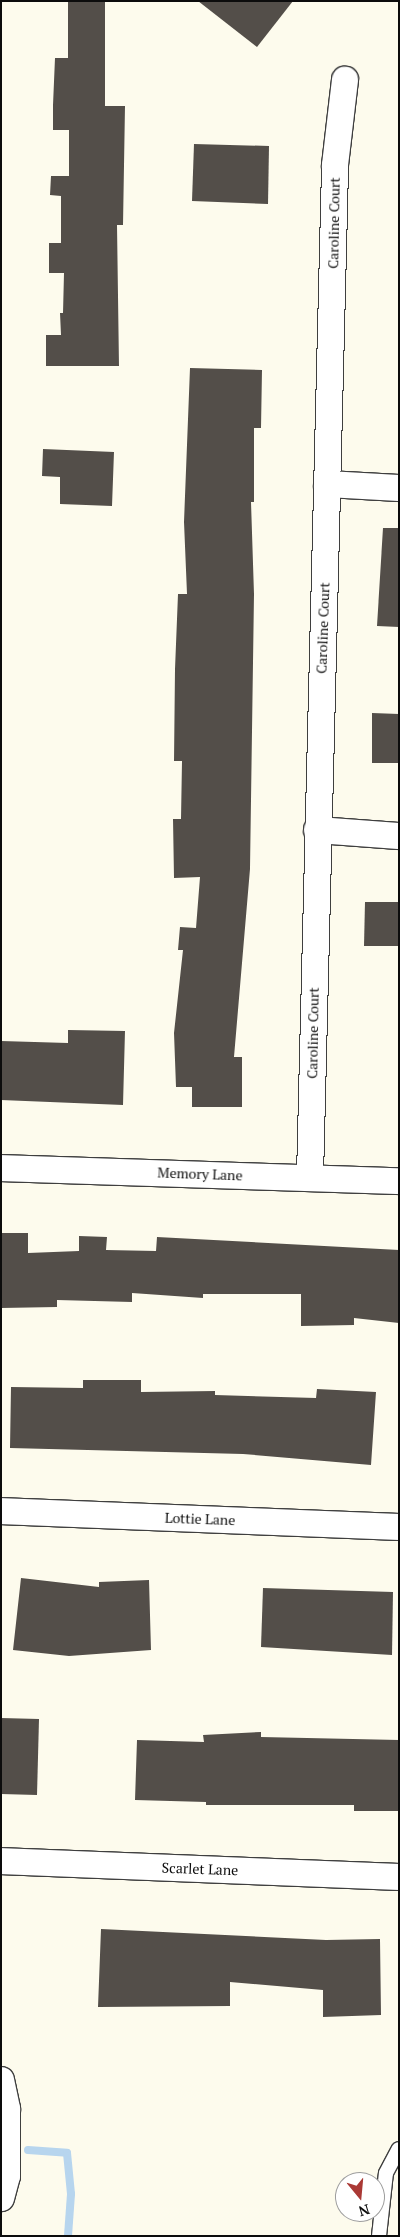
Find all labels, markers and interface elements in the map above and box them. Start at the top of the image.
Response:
street label: Caroline Court [325,177,343,269]
street label: Caroline Court [313,582,333,674]
street label: Caroline Court [304,987,322,1079]
street label: Memory Lane [157,1164,243,1184]
street label: Lottie Lane [165,1509,235,1529]
street label: Scarlet Lane [162,1859,238,1879]
north arrow [335,2172,385,2222]
text: N [356,2200,372,2222]

